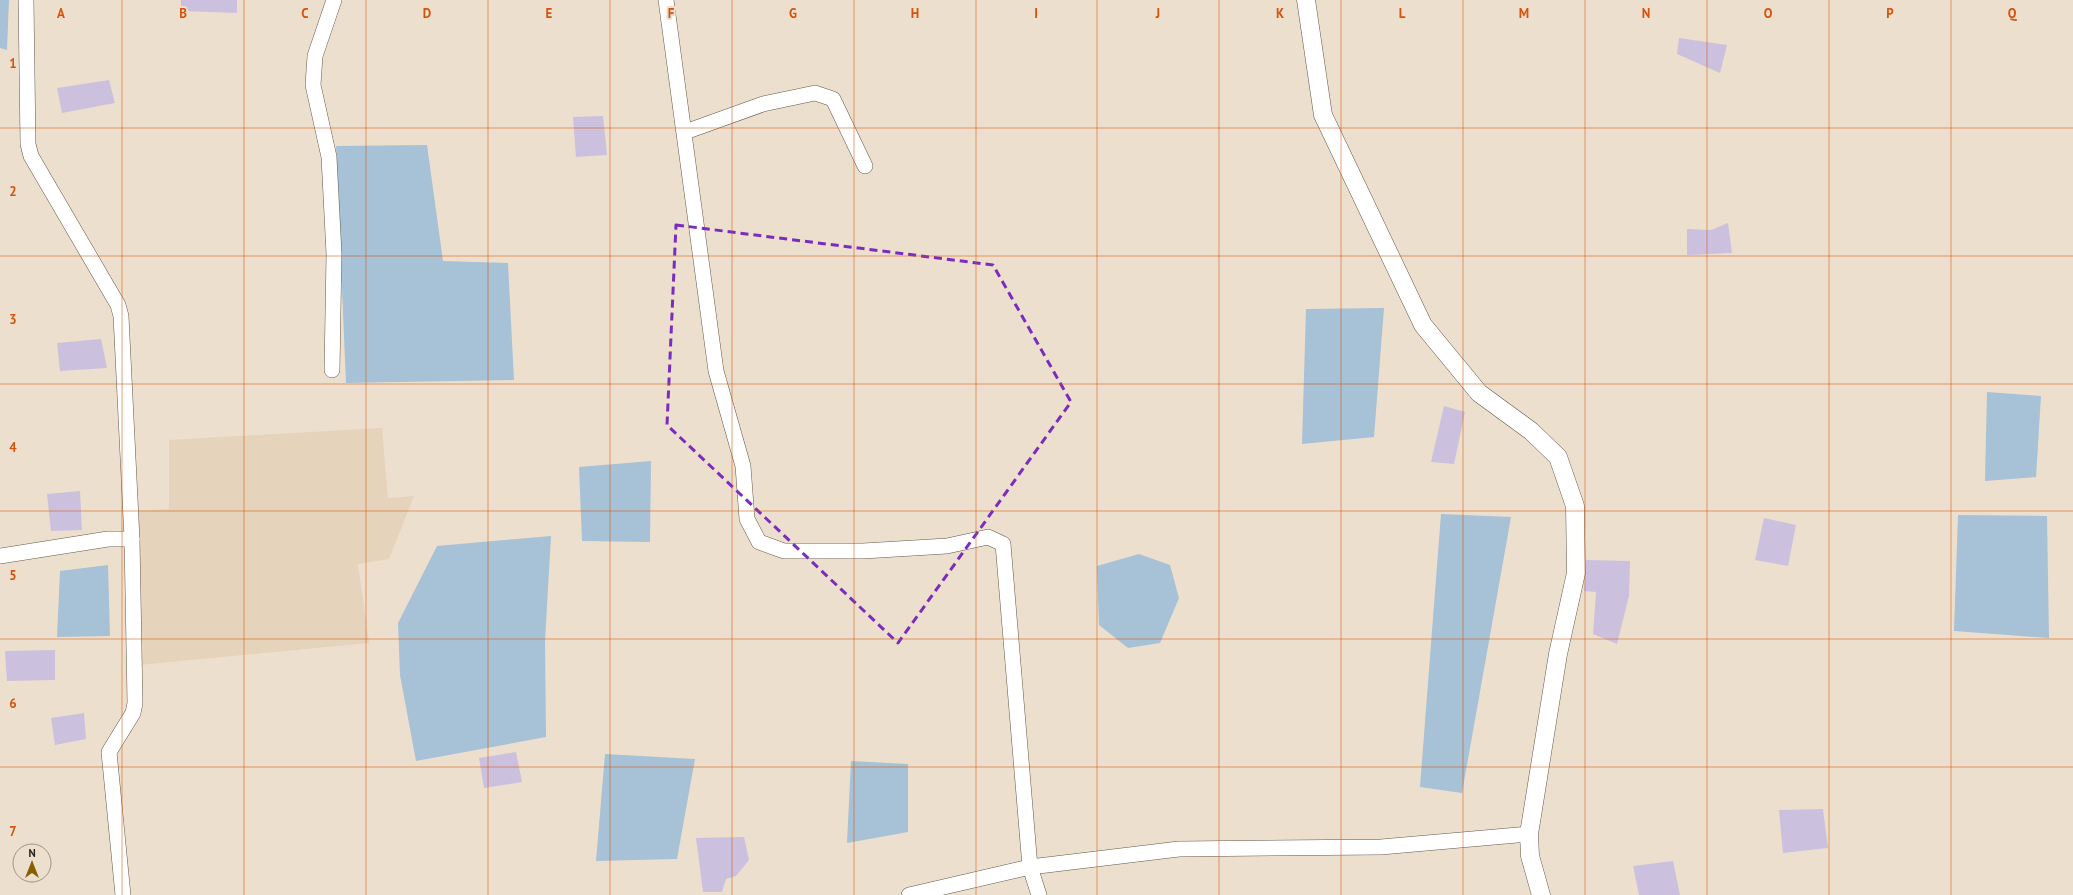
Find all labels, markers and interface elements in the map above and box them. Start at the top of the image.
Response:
text: A [57,5,65,22]
text: B [179,5,187,22]
text: C [301,5,309,22]
text: D [423,5,431,22]
text: E [546,5,553,22]
text: F [668,5,675,22]
text: G [789,5,797,22]
text: H [911,5,919,22]
text: I [1034,5,1038,22]
text: J [1155,5,1160,22]
text: K [1276,5,1284,22]
text: L [1399,5,1406,22]
text: M [1519,5,1529,22]
text: N [1642,5,1650,22]
text: O [1764,5,1773,22]
text: P [1886,5,1894,22]
text: Q [2008,5,2018,22]
text: 1 [9,55,17,72]
text: 2 [9,183,17,200]
text: 3 [9,311,17,328]
text: 4 [9,439,17,456]
text: 5 [9,567,17,584]
text: 6 [9,695,17,712]
text: 7 [9,823,17,840]
north arrow [12,843,52,883]
text: N [28,846,36,860]

